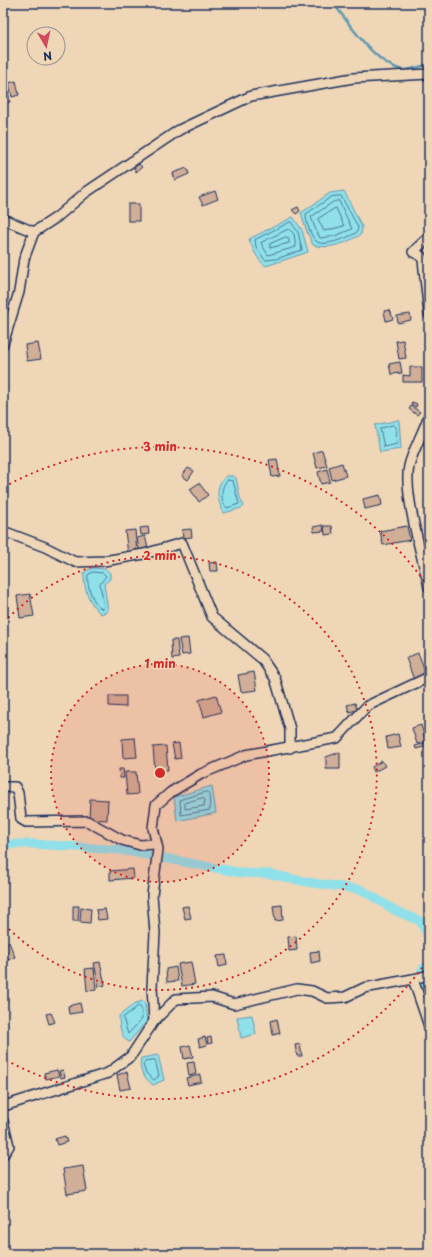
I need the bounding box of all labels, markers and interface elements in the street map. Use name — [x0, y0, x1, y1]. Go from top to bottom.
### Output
north arrow — [26, 26, 66, 66]
text: N — [42, 47, 53, 65]
text: 3 min — [143, 437, 177, 455]
text: 2 min — [143, 546, 177, 564]
text: 1 min — [144, 654, 176, 672]
centre of rings — [153, 766, 167, 780]

